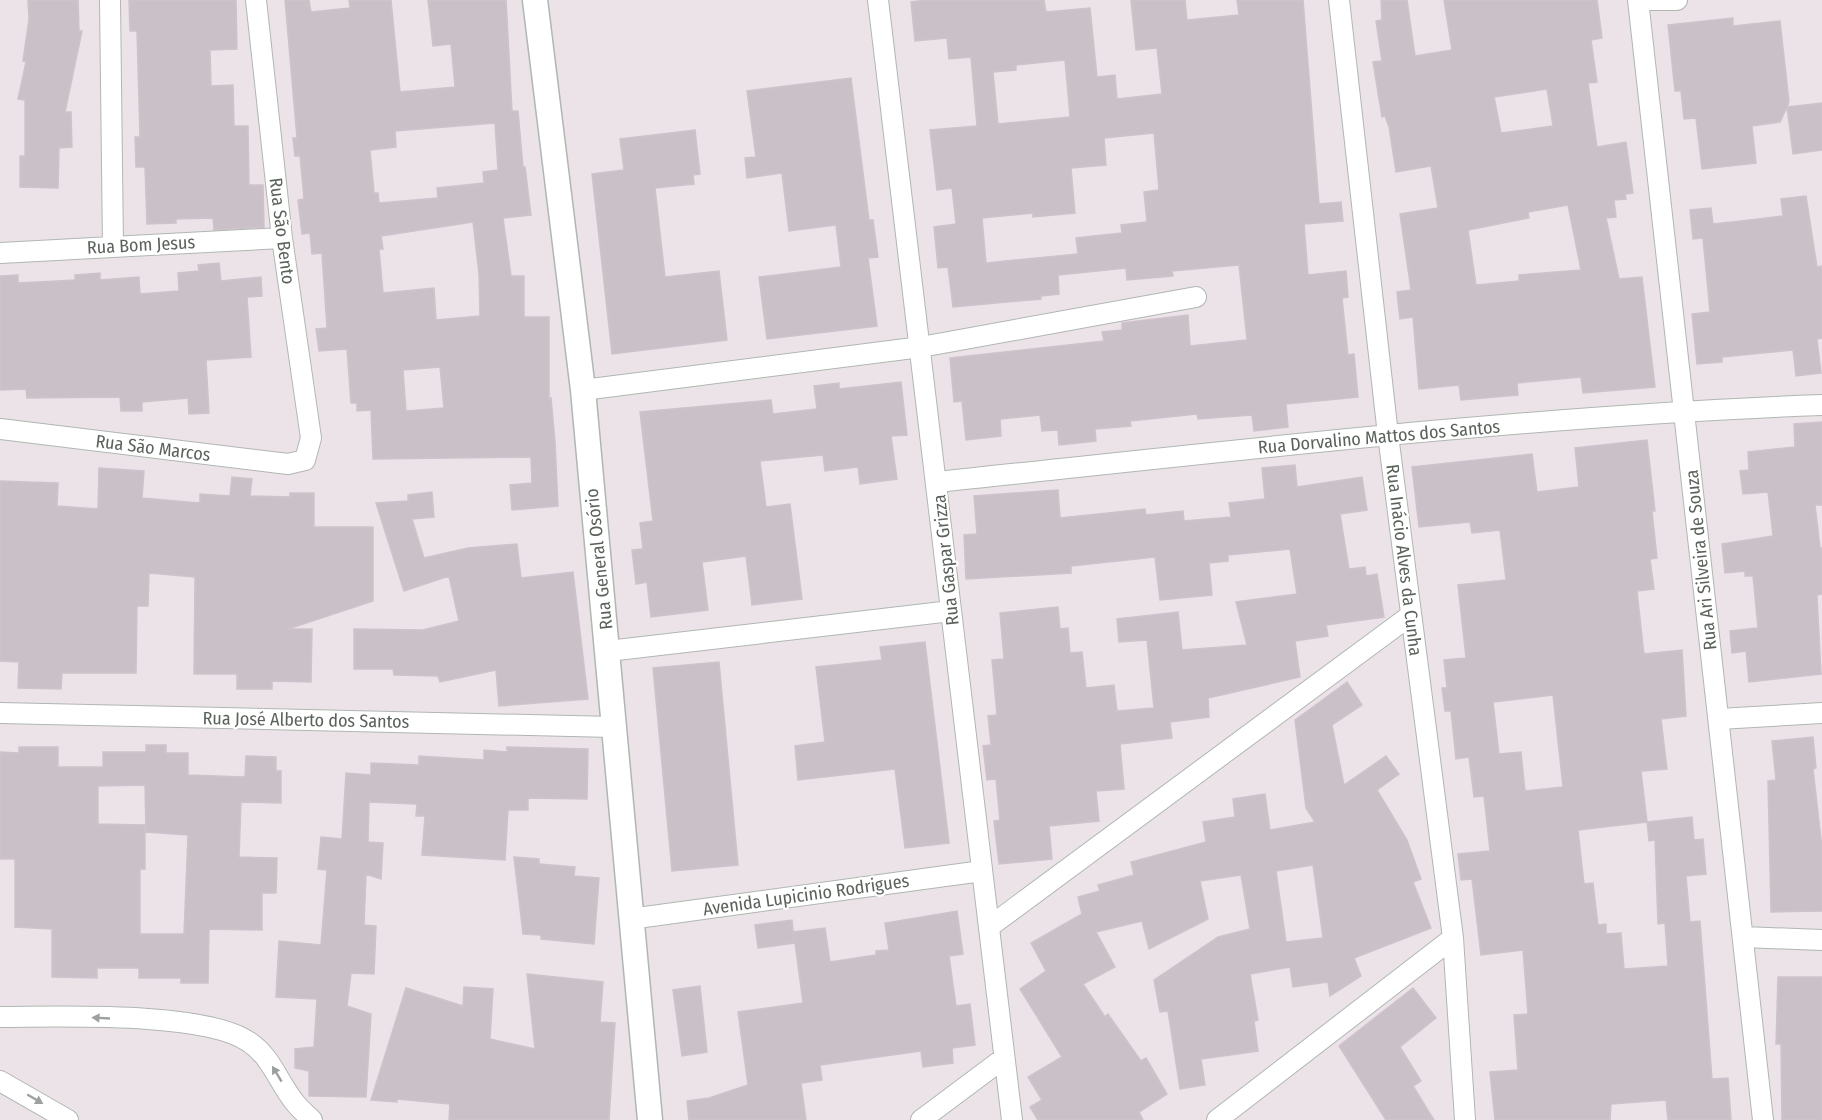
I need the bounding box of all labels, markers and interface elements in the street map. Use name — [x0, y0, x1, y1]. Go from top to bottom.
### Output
street label: Rua São Bento — [265, 177, 299, 285]
street label: Rua Bom Jesus — [86, 231, 196, 259]
street label: Rua Dorvalino Mattos dos Santos — [1257, 415, 1501, 459]
street label: Rua São Marcos — [94, 430, 212, 466]
street label: Rua Inácio Alves da Cunha — [1381, 463, 1427, 657]
street label: Rua Ari Silveira de Souza — [1681, 469, 1721, 651]
street label: Rua General Osório — [581, 487, 617, 631]
street label: Rua Gaspar Grizza — [928, 493, 964, 627]
street label: Rua José Alberto dos Santos — [202, 707, 410, 733]
street label: Avenida Lupicinio Rodrigues — [702, 870, 911, 920]
one-way arrow — [91, 1014, 110, 1023]
one-way arrow — [272, 1066, 283, 1082]
one-way arrow — [27, 1094, 43, 1105]

